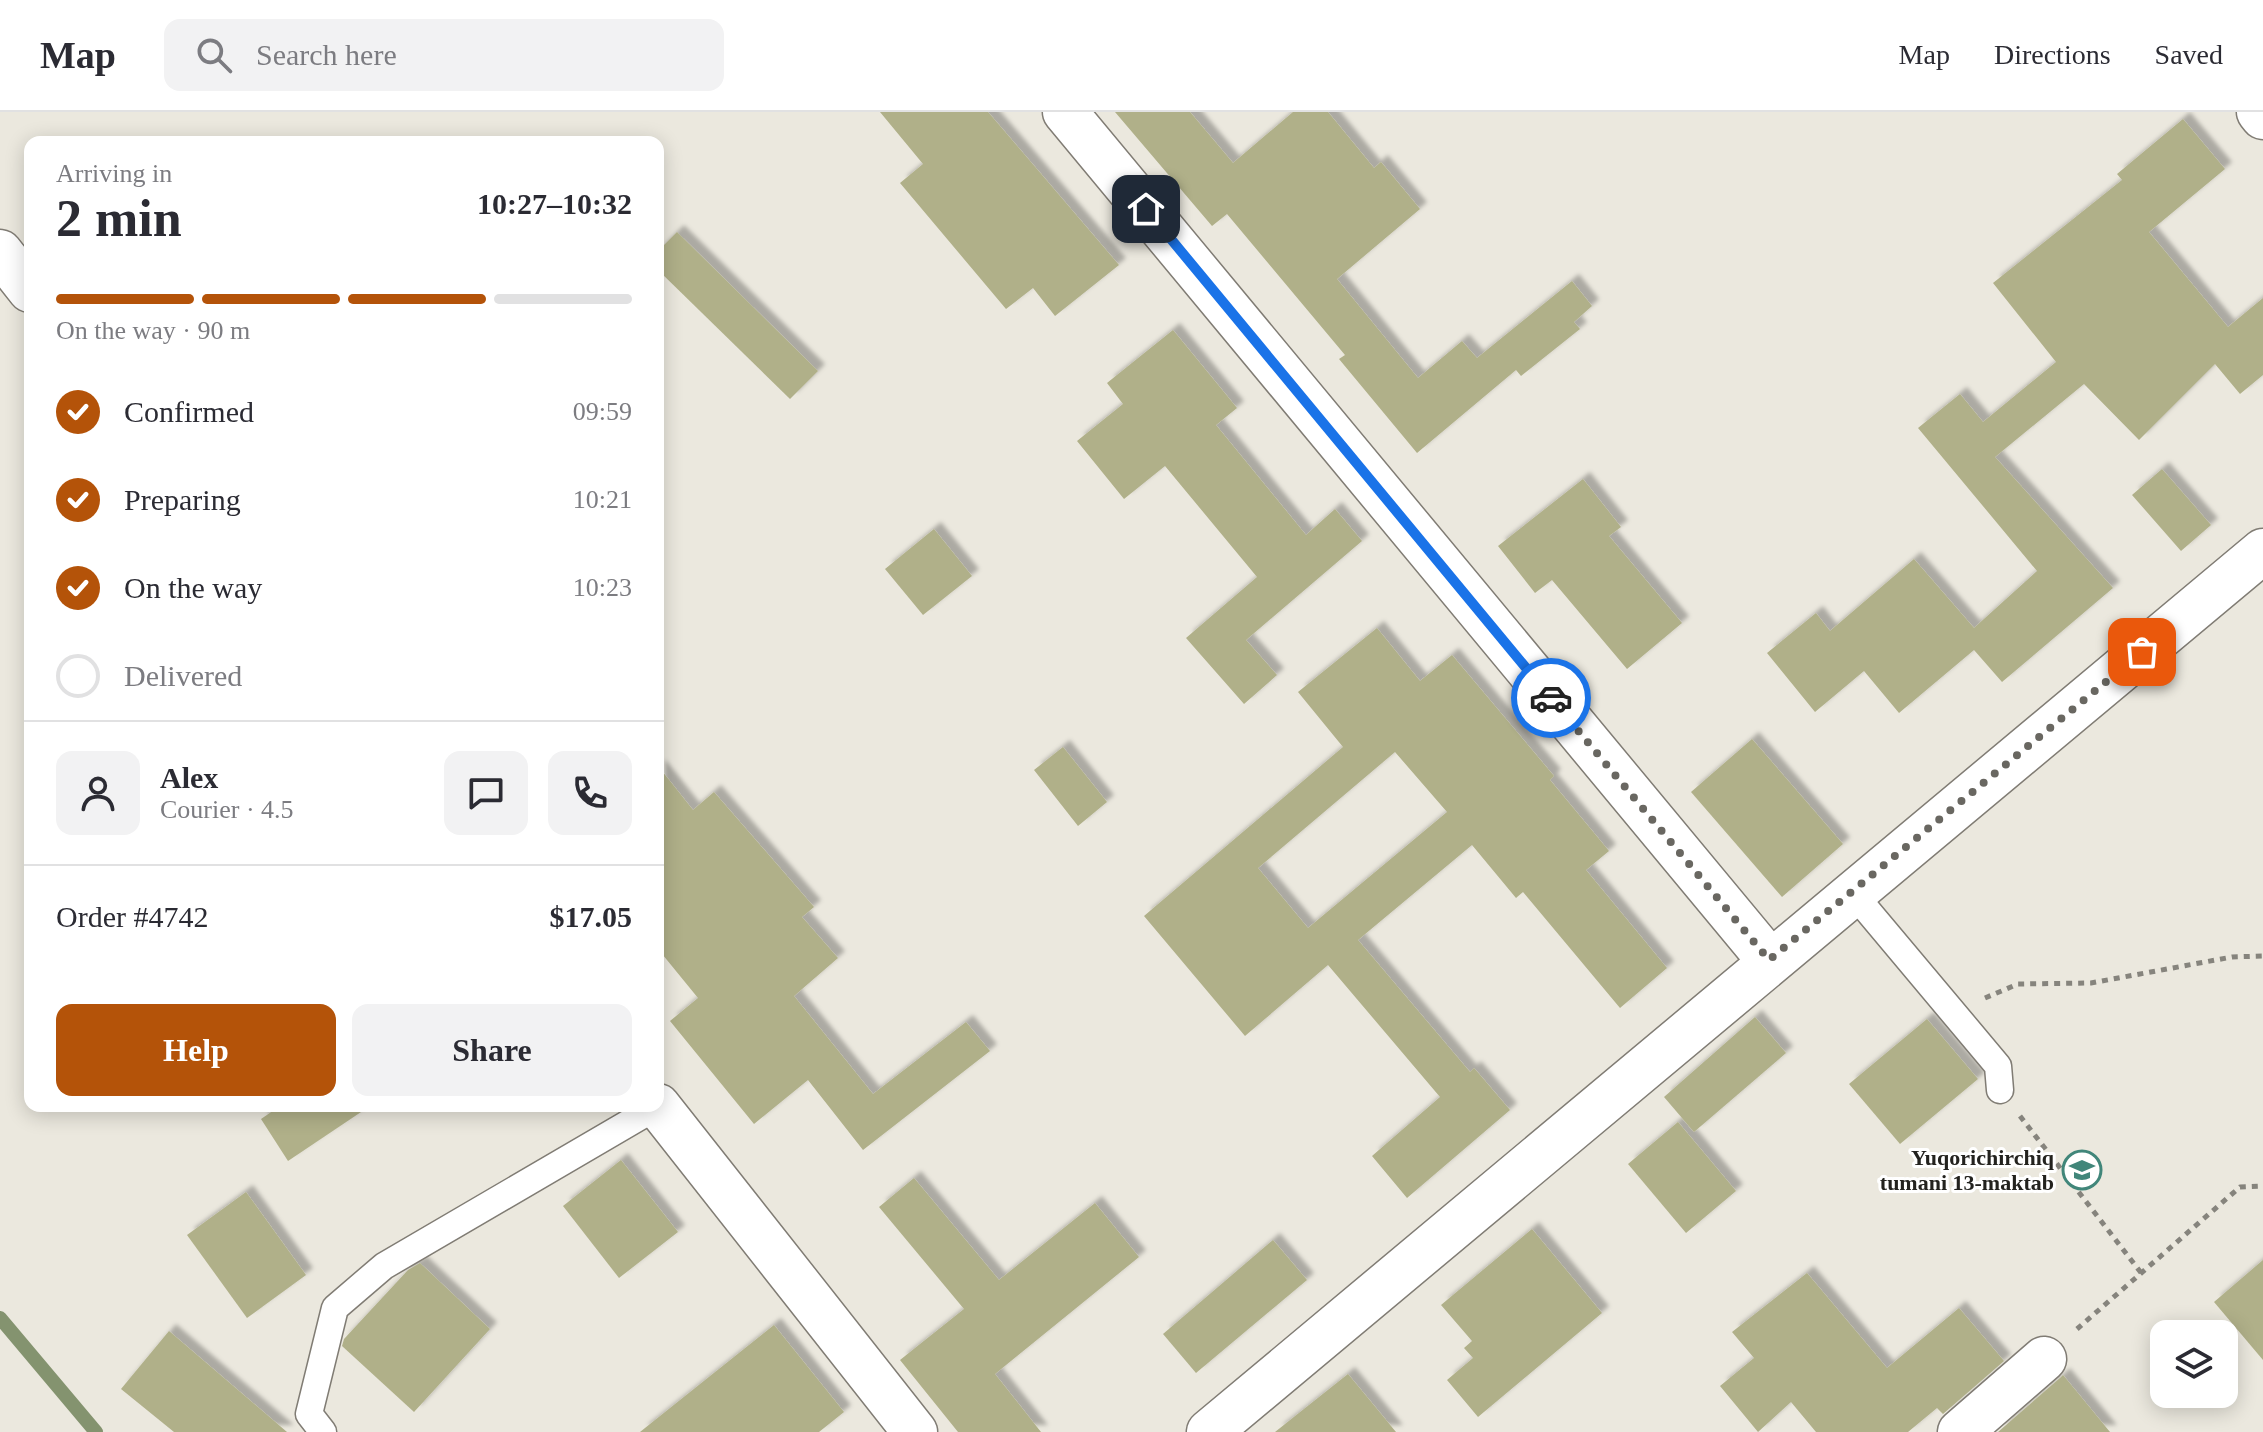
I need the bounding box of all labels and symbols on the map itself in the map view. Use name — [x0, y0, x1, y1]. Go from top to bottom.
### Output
pin — [1112, 175, 1180, 243]
pin — [2108, 618, 2176, 686]
courier — [1511, 658, 1591, 738]
place label: Yuqorichirchiq tumani 13-maktab — [1880, 1145, 2055, 1195]
school or university icon: Yuqorichirchiq tumani 13-maktab — [2061, 1149, 2103, 1191]

